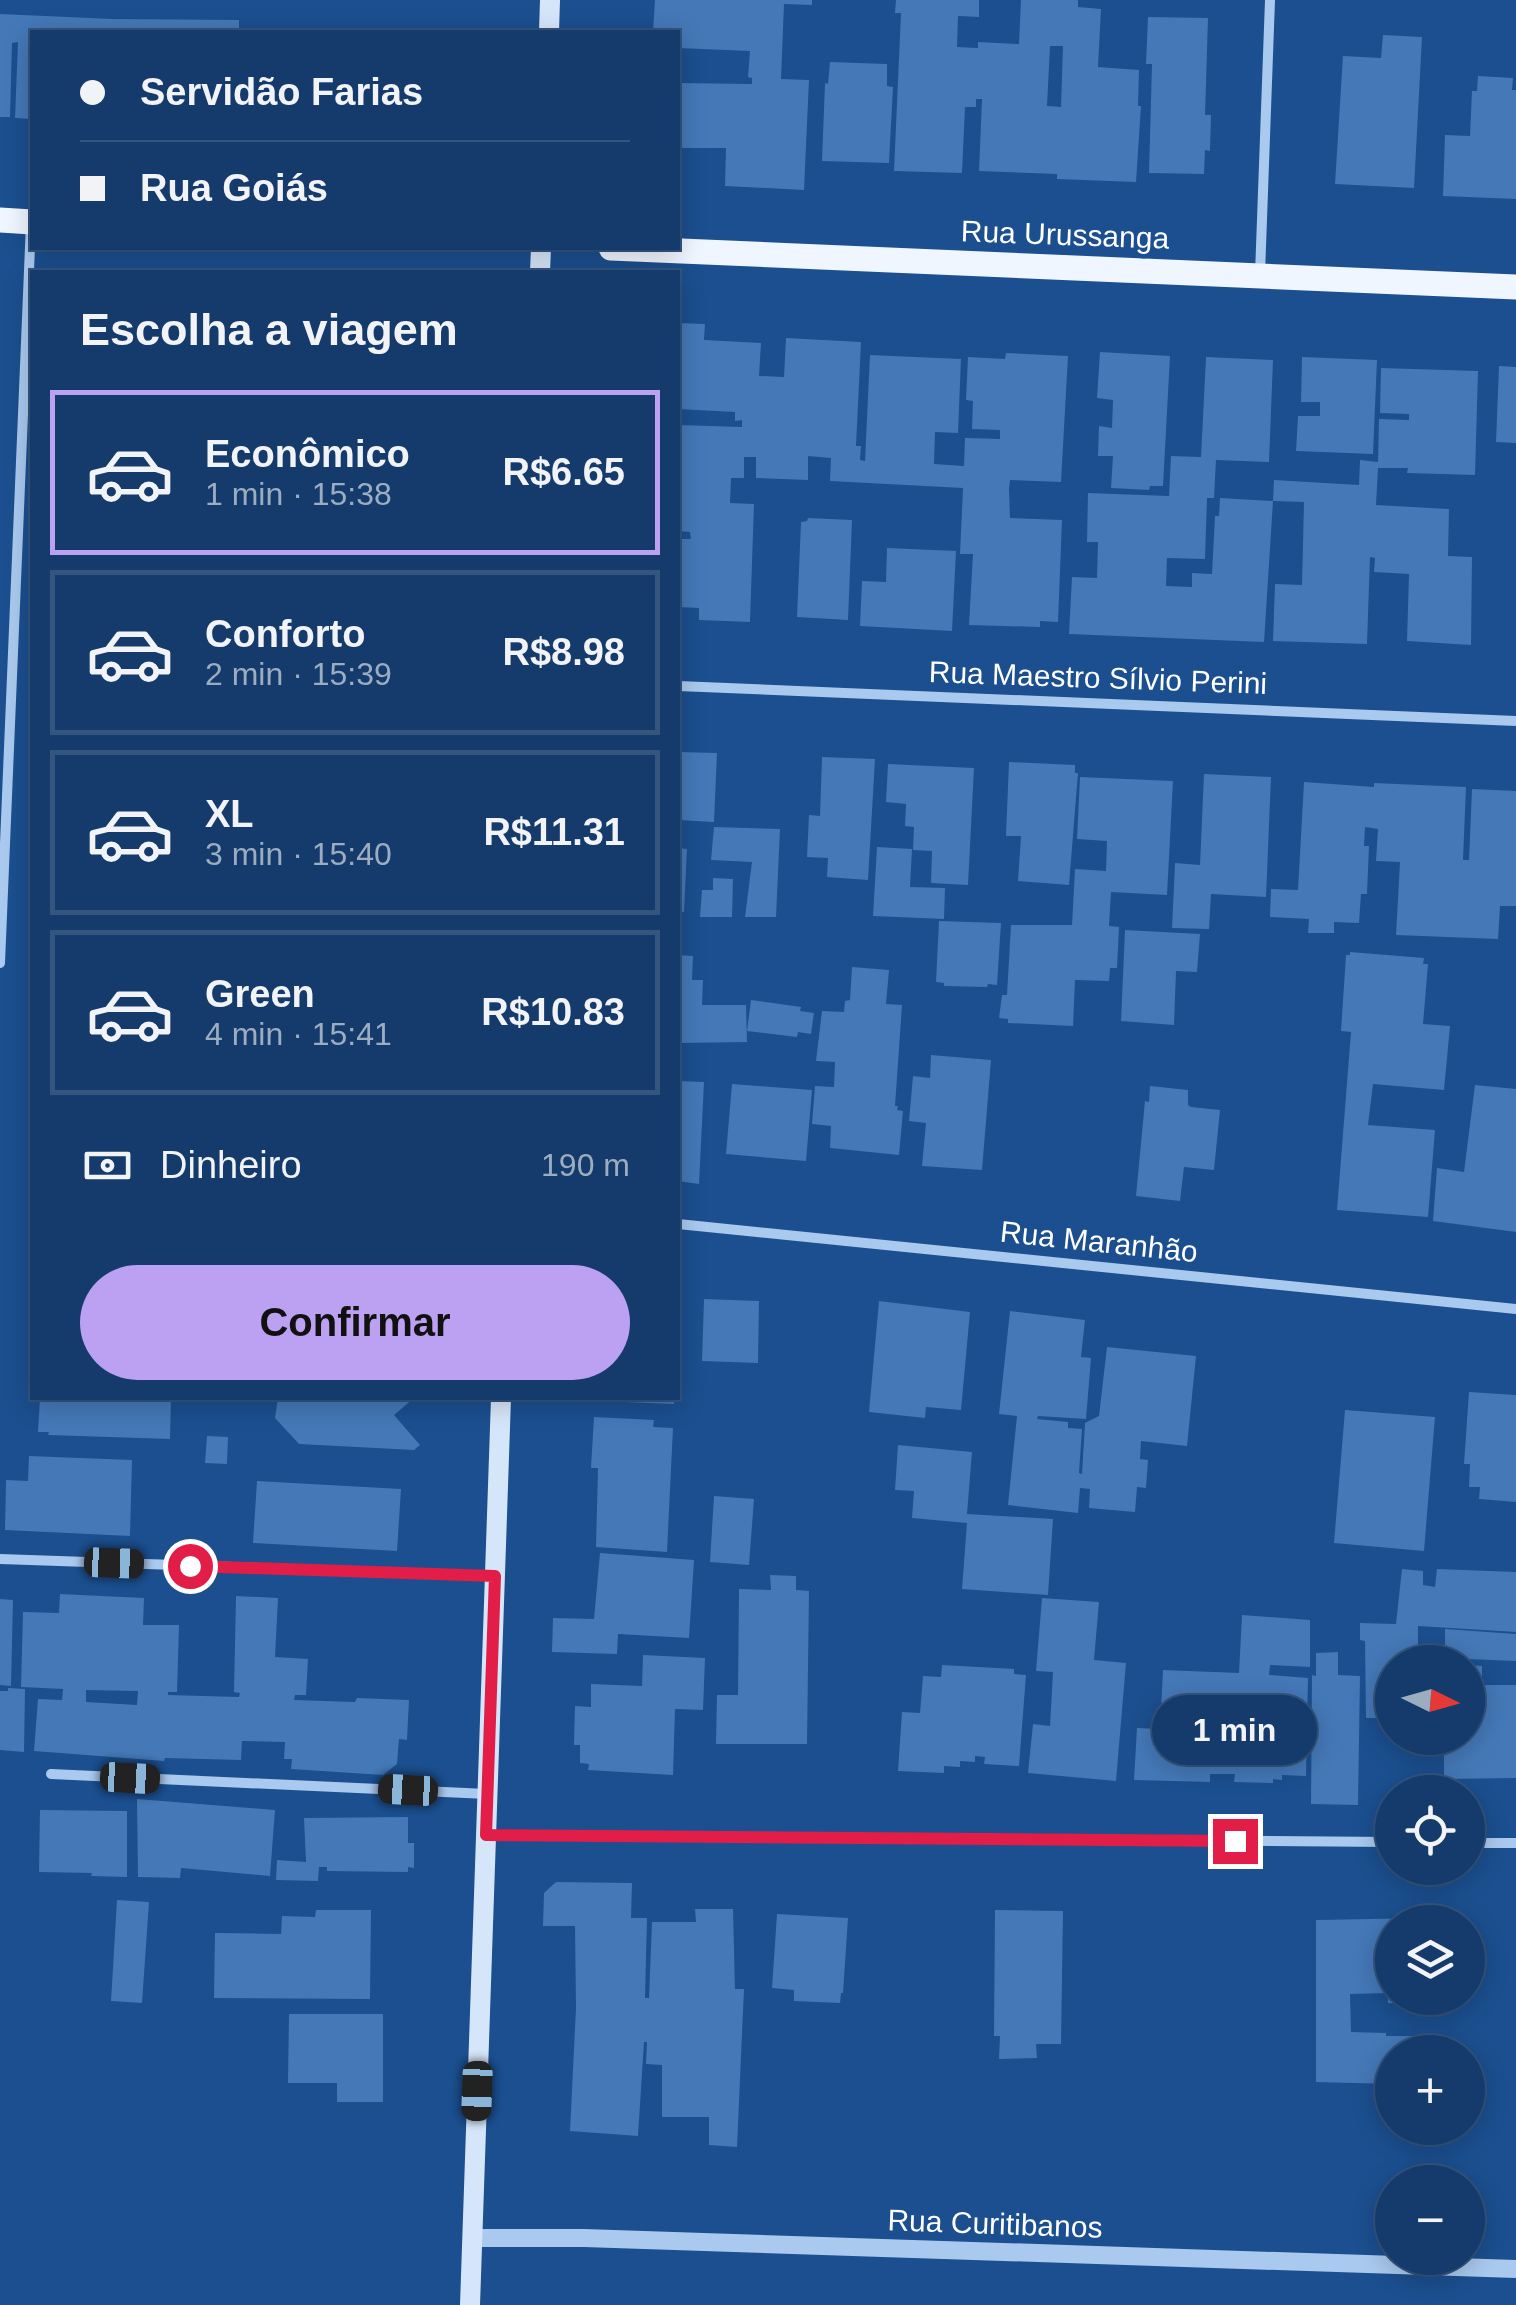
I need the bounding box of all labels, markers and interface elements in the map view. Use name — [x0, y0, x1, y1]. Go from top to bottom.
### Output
text: Servidão Farias — [140, 71, 423, 113]
text: Rua Goiás — [140, 167, 328, 209]
street label: Rua Urussanga — [960, 214, 1170, 255]
text: Escolha a viagem — [80, 304, 458, 355]
icon: car — [85, 428, 175, 518]
text: Econômico — [205, 433, 410, 475]
text: R$6.65 — [502, 451, 625, 493]
text: 1 min · 15:38 — [205, 476, 392, 512]
icon: car — [85, 608, 175, 698]
text: Conforto — [205, 613, 365, 655]
text: R$8.98 — [502, 631, 625, 673]
street label: Rua Maestro Sílvio Perini — [928, 655, 1268, 700]
text: 2 min · 15:39 — [205, 656, 392, 692]
icon: car — [85, 788, 175, 878]
text: XL — [205, 793, 254, 835]
text: R$11.31 — [483, 811, 625, 853]
text: 3 min · 15:40 — [205, 836, 392, 872]
icon: car — [85, 968, 175, 1058]
text: Green — [205, 973, 315, 1015]
text: R$10.83 — [481, 991, 625, 1033]
text: 4 min · 15:41 — [205, 1016, 392, 1052]
icon: cash — [80, 1138, 135, 1193]
text: Dinheiro — [160, 1144, 302, 1186]
text: 190 m — [541, 1147, 630, 1183]
street label: Rua Maranhão — [999, 1215, 1199, 1268]
button: Confirmar — [80, 1265, 630, 1380]
route start — [168, 1544, 213, 1589]
car — [83, 1547, 145, 1579]
north arrow — [1375, 1645, 1485, 1755]
map controls — [1375, 1645, 1485, 2275]
callout: 1 min — [1152, 1696, 1318, 1766]
text: 1 min — [1193, 1712, 1276, 1748]
car — [99, 1761, 161, 1795]
car — [377, 1773, 439, 1807]
button: locate — [1375, 1775, 1485, 1885]
route end — [1213, 1819, 1258, 1864]
button: layers — [1375, 1905, 1485, 2015]
button: + — [1375, 2035, 1485, 2145]
car — [461, 2060, 493, 2122]
button: − — [1375, 2165, 1485, 2275]
street label: Rua Curitibanos — [887, 2203, 1103, 2244]

